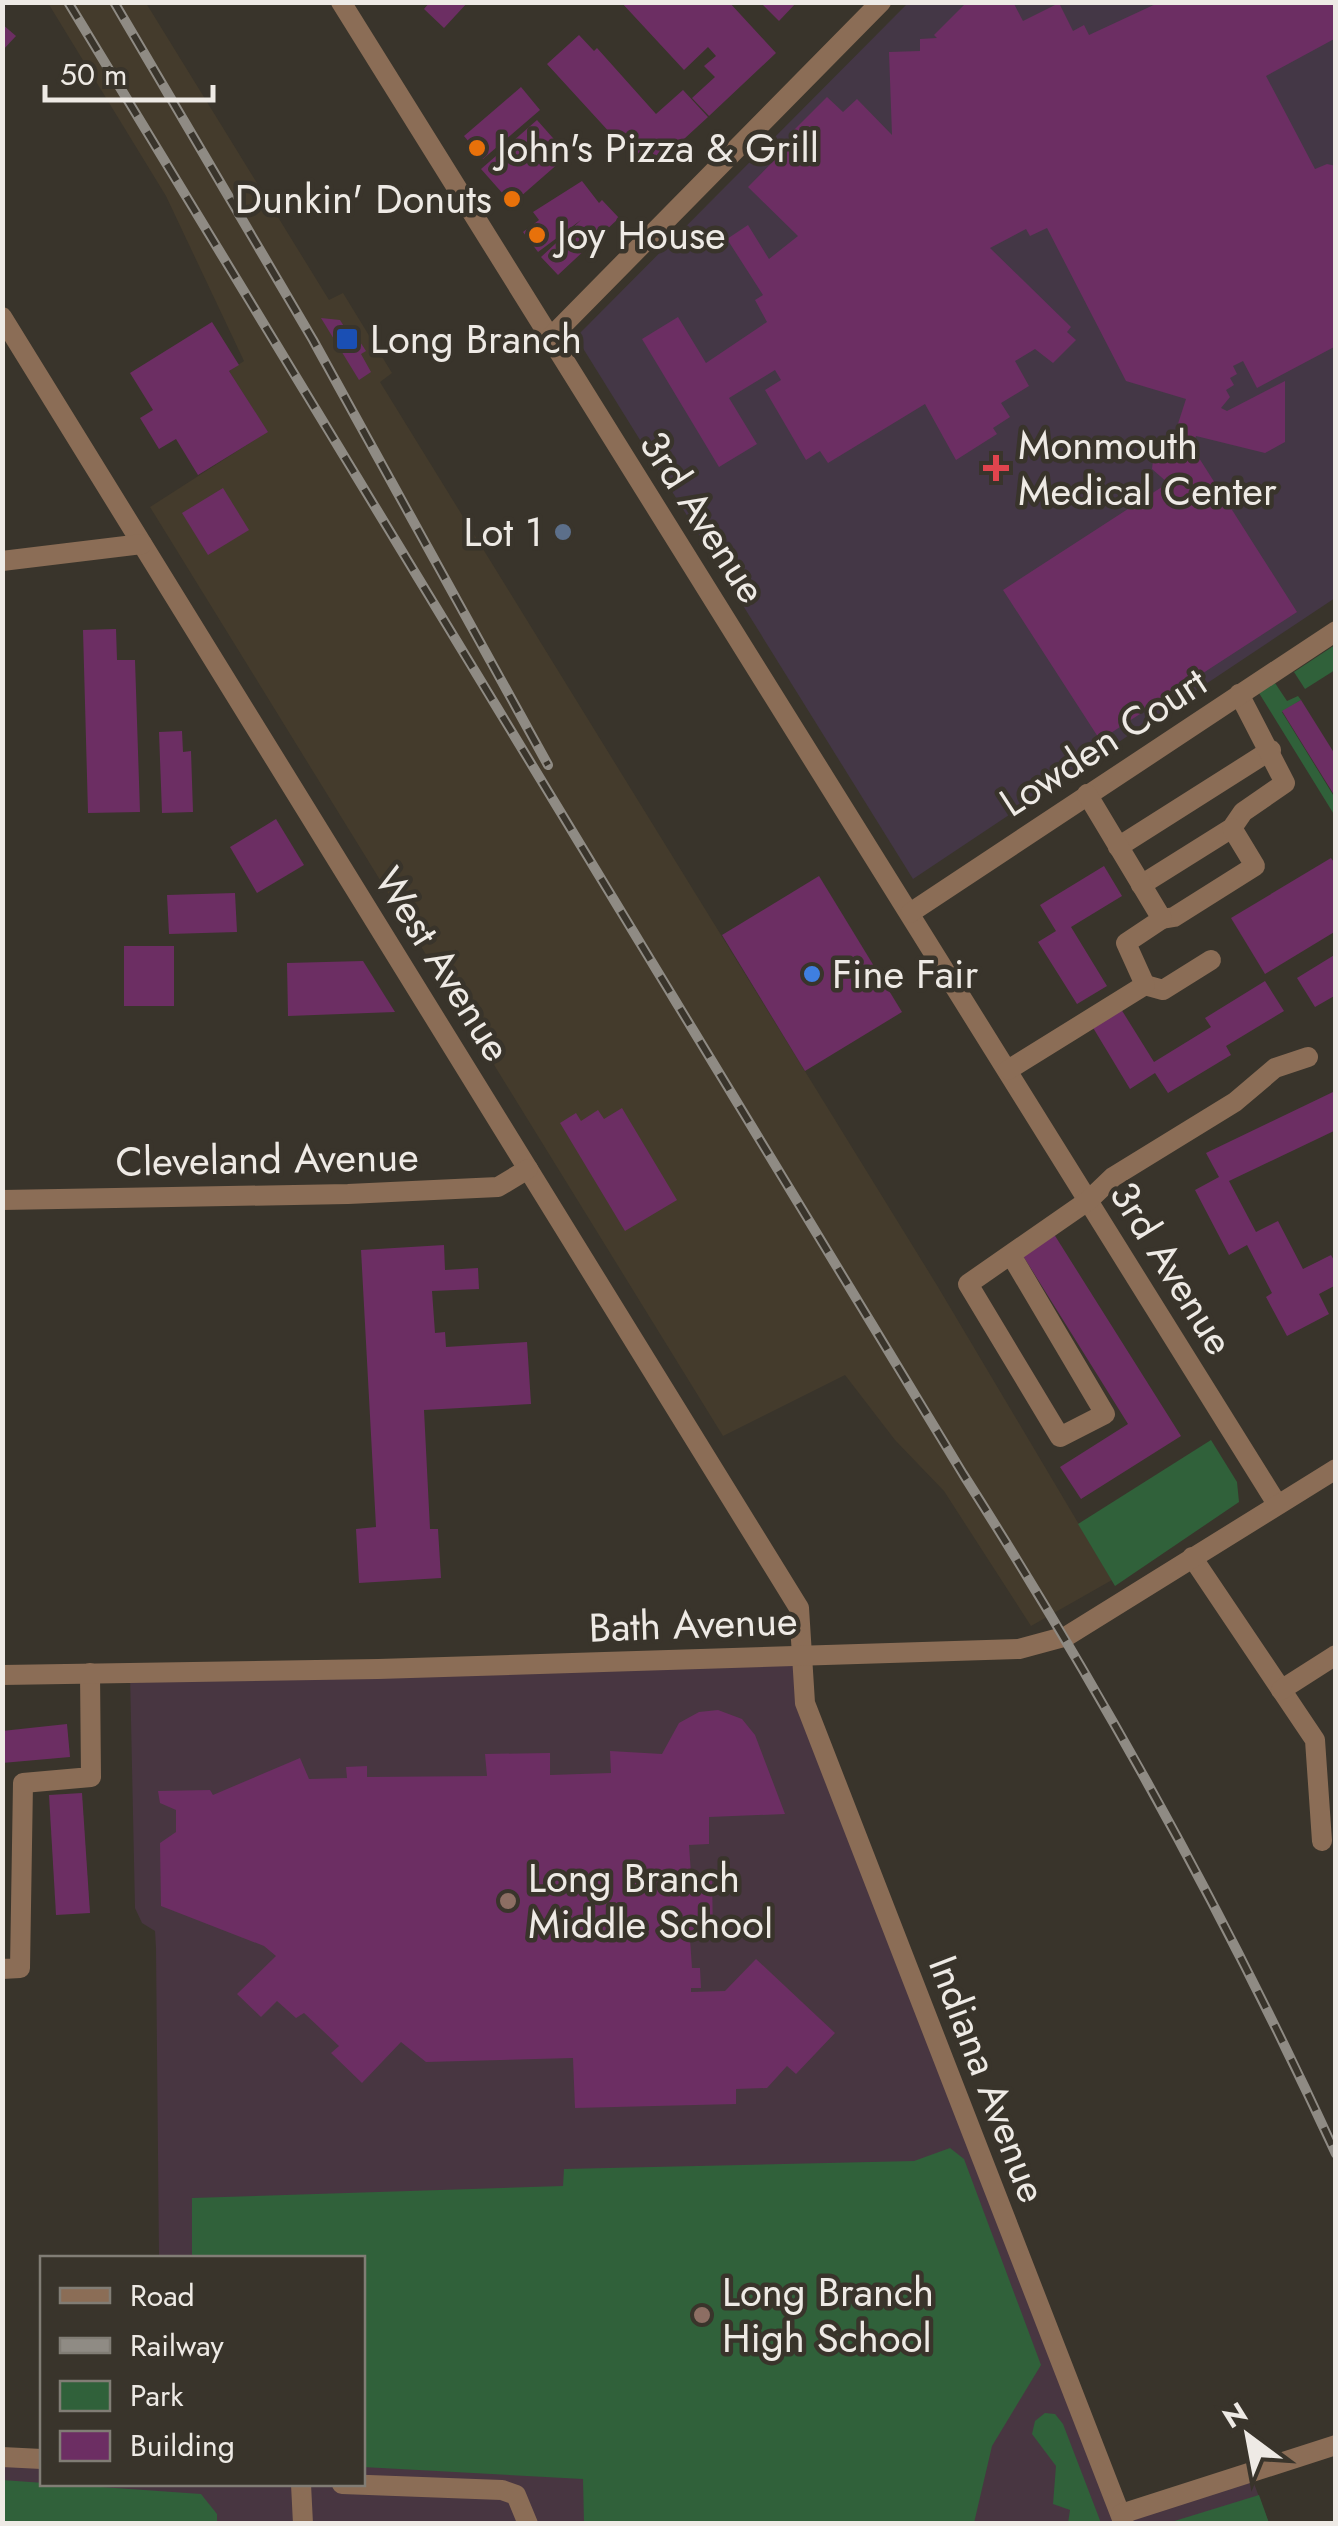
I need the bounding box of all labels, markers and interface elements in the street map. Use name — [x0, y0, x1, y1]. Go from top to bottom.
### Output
scale bar — [45, 40, 212, 102]
text: 50 m — [60, 53, 127, 96]
place label: John's Pizza & Grill — [492, 119, 819, 177]
marker: John's Pizza & Grill — [466, 137, 488, 159]
place label: Dunkin' Donuts — [235, 170, 492, 228]
marker: Dunkin' Donuts — [501, 188, 523, 210]
place label: Joy House — [552, 206, 726, 264]
marker: Joy House — [526, 224, 548, 246]
place label: Long Branch — [370, 310, 582, 368]
marker: Long Branch — [334, 326, 360, 352]
place label: Monmouth Medical Center — [1018, 416, 1277, 520]
street label: 3rd Avenue — [626, 419, 780, 615]
marker: Monmouth Medical Center — [983, 455, 1009, 481]
place label: Lot 1 — [464, 503, 543, 561]
marker: Lot 1 — [552, 521, 574, 543]
street label: Lowden Court — [988, 653, 1218, 831]
street label: West Avenue — [360, 856, 526, 1072]
place label: Fine Fair — [832, 945, 978, 1003]
marker: Fine Fair — [801, 963, 823, 985]
street label: Cleveland Avenue — [115, 1127, 419, 1191]
street label: 3rd Avenue — [1096, 1170, 1248, 1366]
street label: Bath Avenue — [588, 1591, 798, 1657]
place label: Long Branch Middle School — [528, 1849, 773, 1953]
marker: Long Branch Middle School — [497, 1890, 519, 1912]
street label: Indiana Avenue — [914, 1947, 1062, 2211]
legend — [40, 2256, 365, 2486]
place label: Long Branch High School — [722, 2263, 934, 2367]
text: Road — [130, 2274, 195, 2317]
marker: Long Branch High School — [691, 2304, 713, 2326]
text: Railway — [130, 2324, 225, 2367]
text: Park — [130, 2374, 184, 2417]
north arrow — [1198, 2386, 1298, 2486]
text: N — [1215, 2392, 1255, 2438]
text: Building — [130, 2424, 235, 2467]

